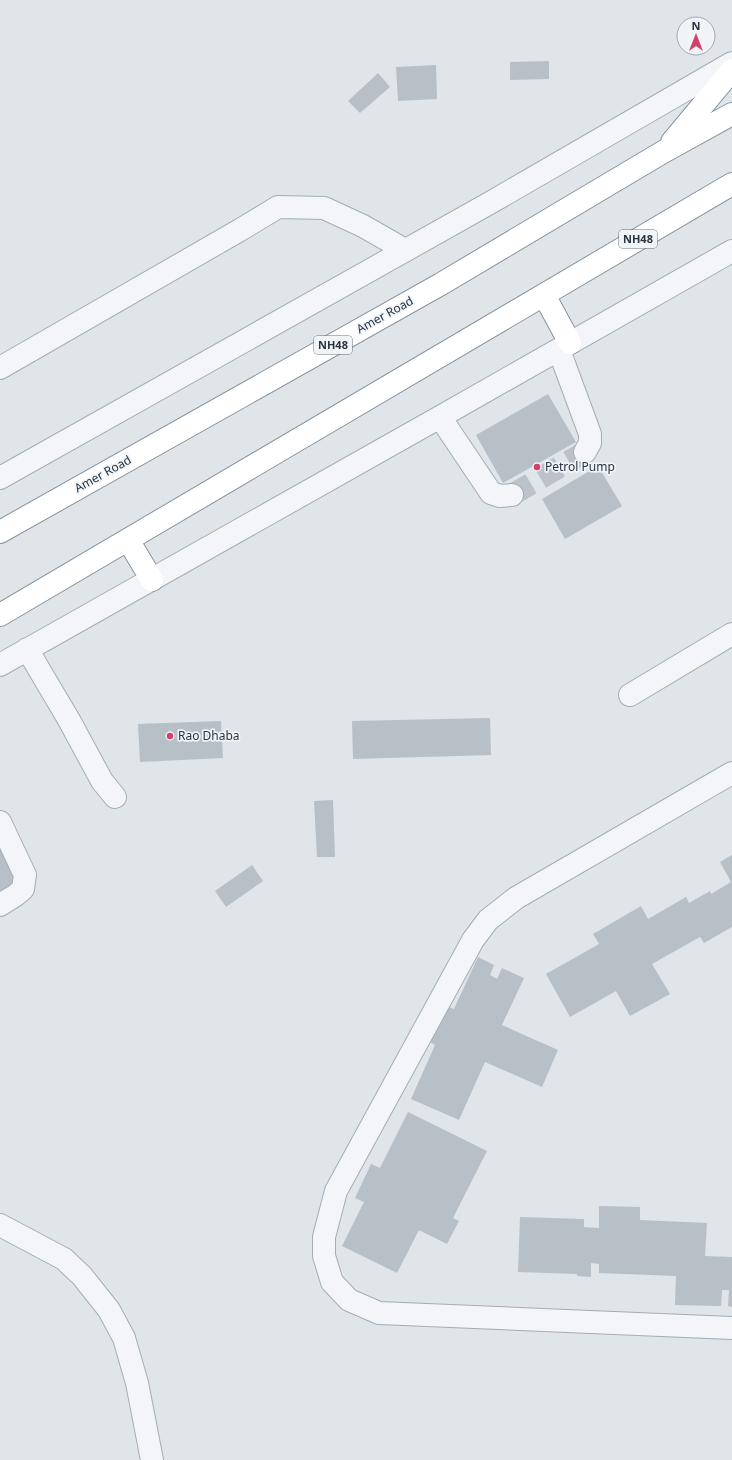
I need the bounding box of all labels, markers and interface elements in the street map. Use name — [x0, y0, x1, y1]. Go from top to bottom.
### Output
north arrow — [676, 16, 716, 56]
text: N — [692, 18, 700, 33]
road number: NH48 — [619, 230, 657, 248]
street label: Amer Road — [353, 292, 416, 337]
road number: NH48 — [314, 336, 352, 354]
street label: Amer Road — [71, 451, 134, 496]
place label: Petrol Pump — [545, 458, 615, 475]
marker: Petrol Pump — [532, 462, 542, 472]
place label: Rao Dhaba — [178, 727, 240, 744]
marker: Rao Dhaba — [165, 731, 175, 741]

